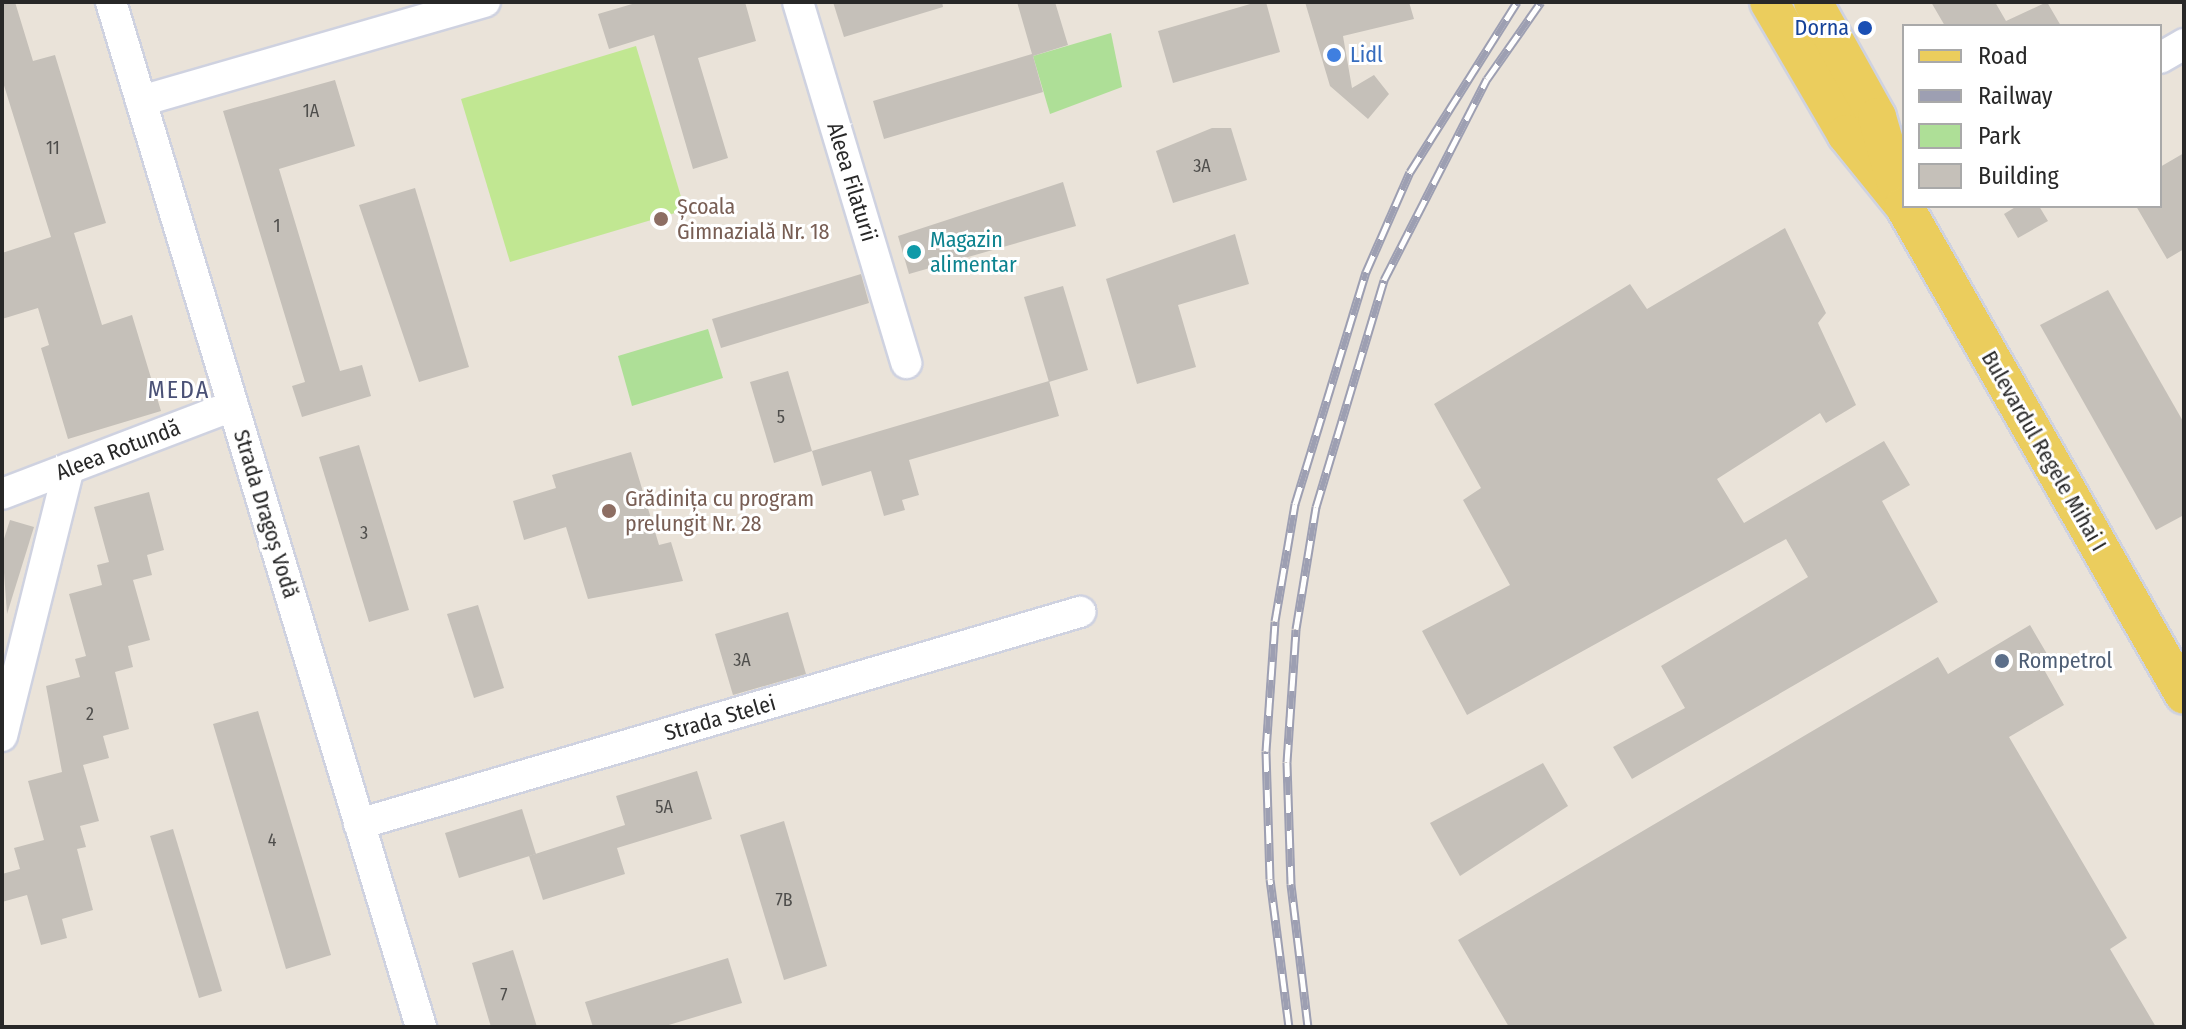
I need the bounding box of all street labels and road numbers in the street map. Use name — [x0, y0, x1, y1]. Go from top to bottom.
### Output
street label: Aleea Filaturii — [821, 119, 883, 245]
street label: Bulevardul Regele Mihai I — [1976, 346, 2112, 556]
street label: Aleea Rotundă — [52, 414, 184, 486]
street label: Strada Dragoș Vodă — [228, 427, 304, 601]
street label: Strada Stelei — [661, 690, 779, 746]

